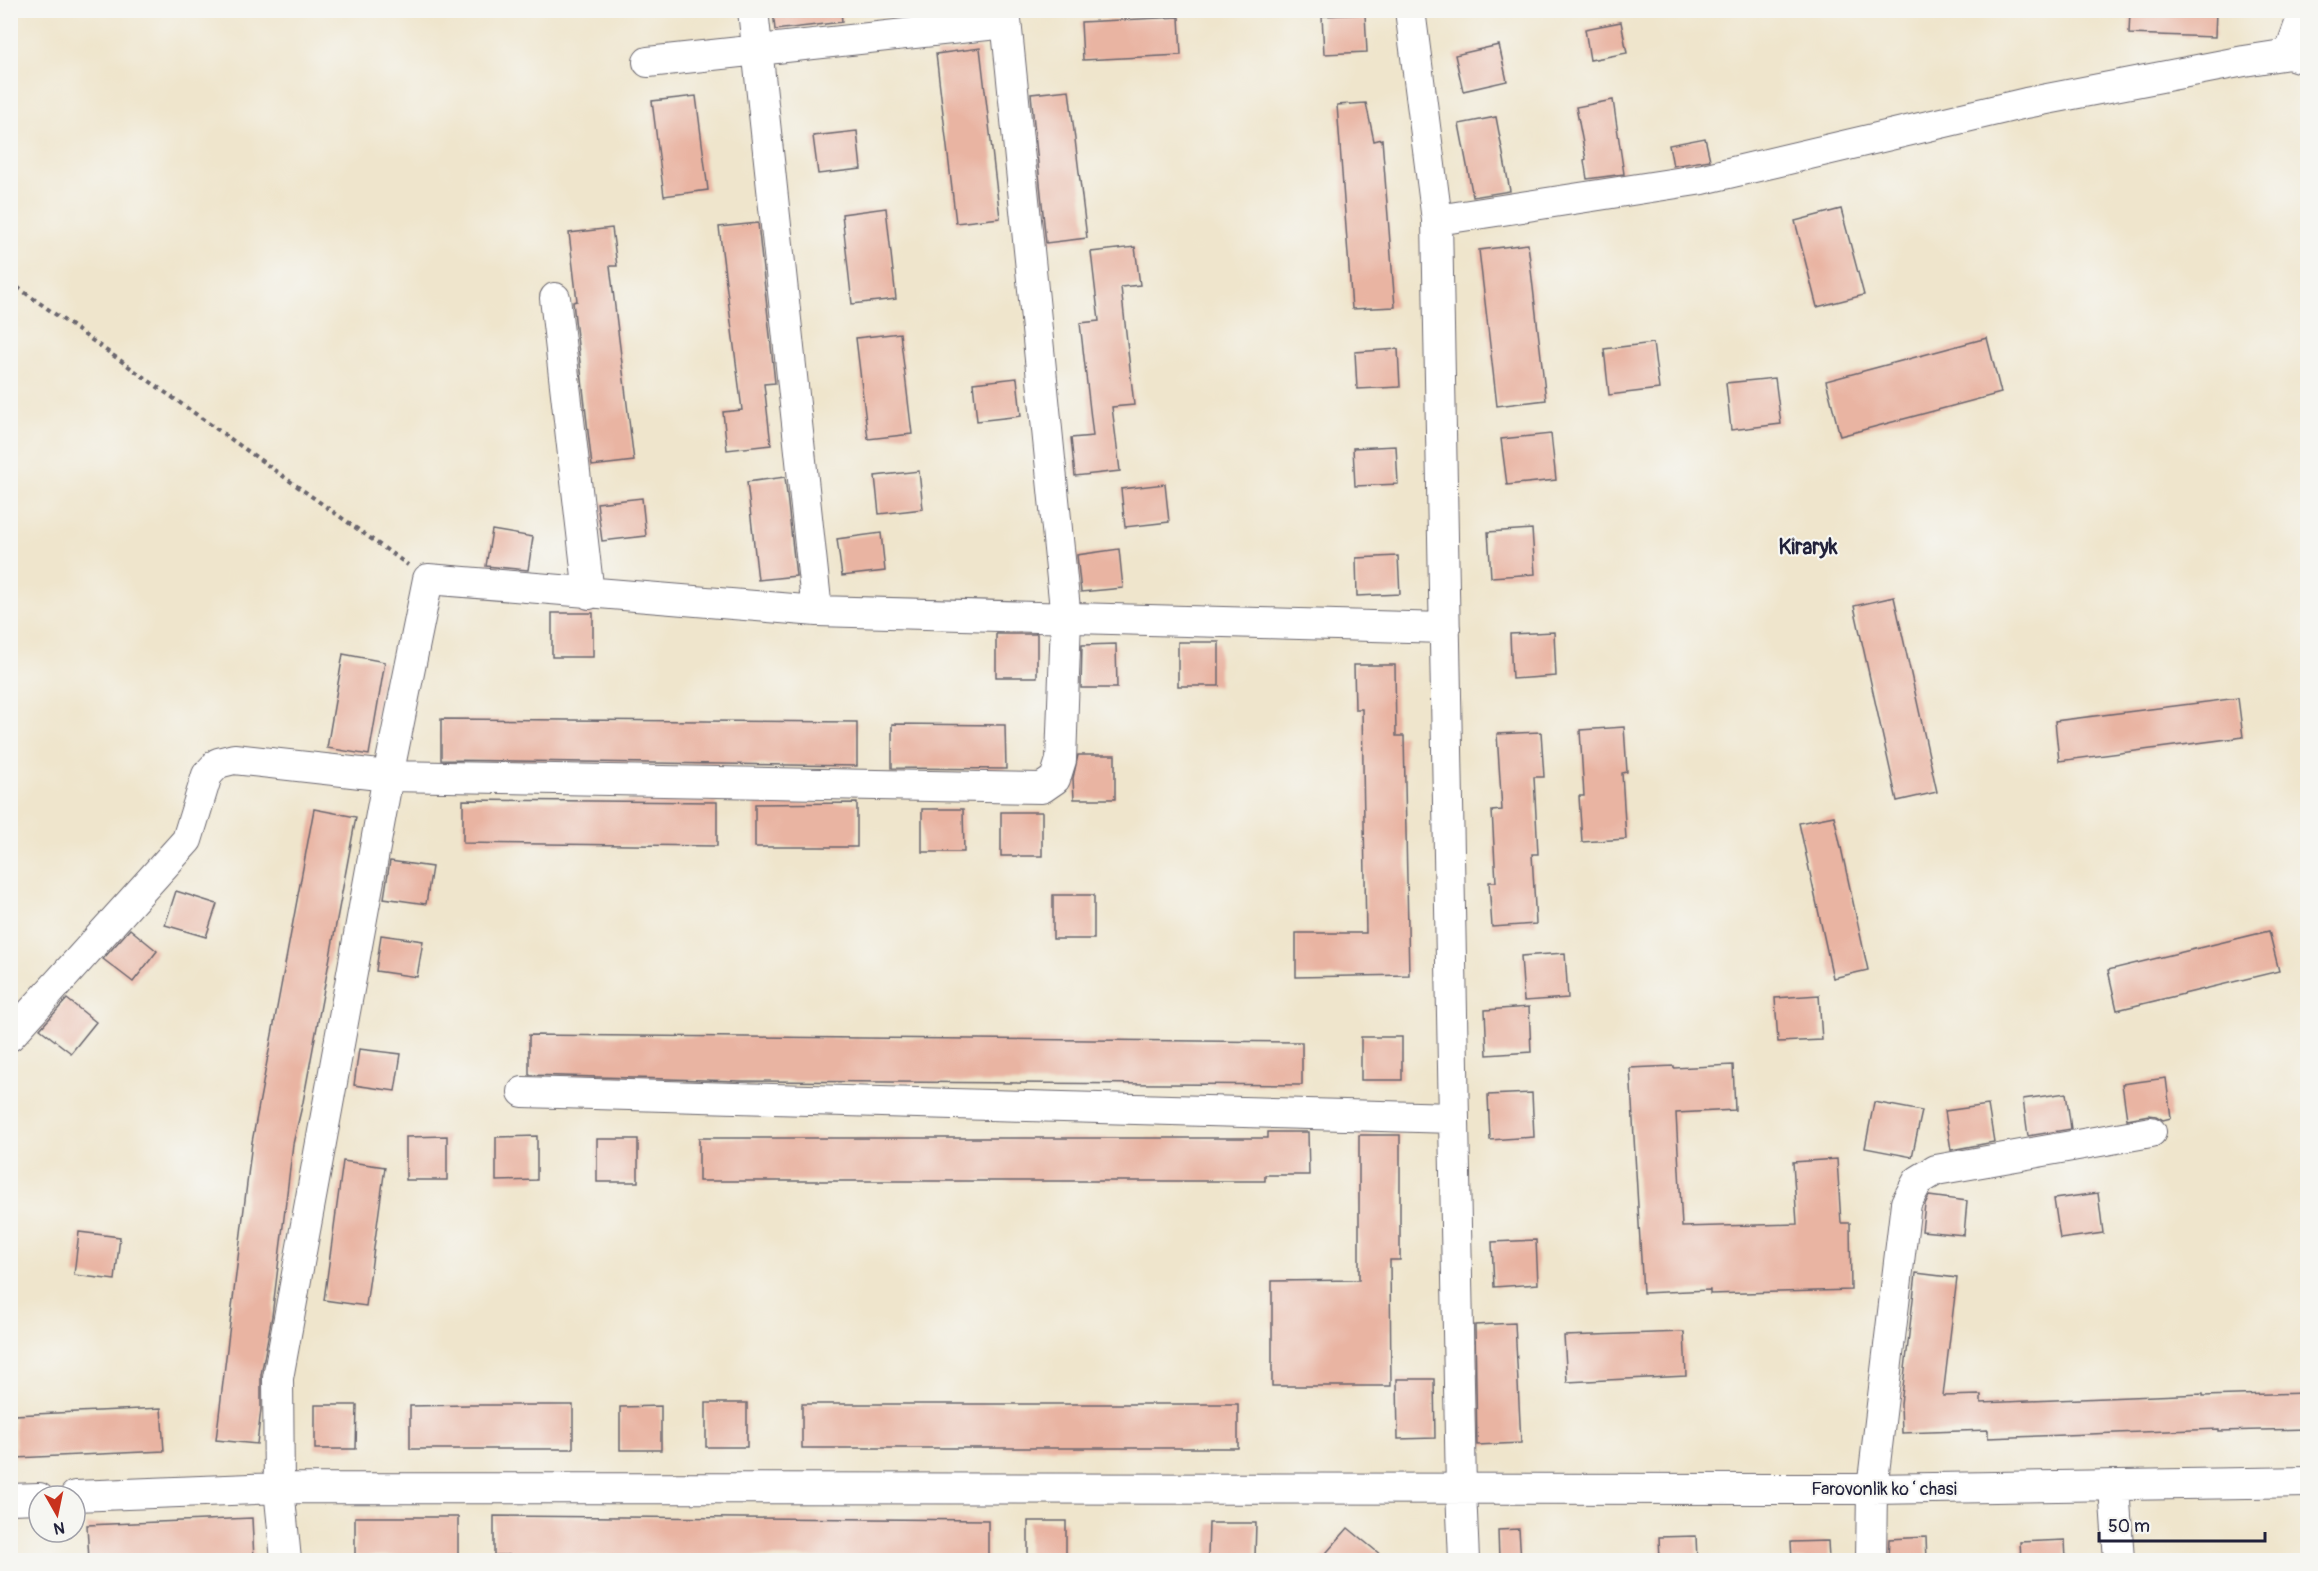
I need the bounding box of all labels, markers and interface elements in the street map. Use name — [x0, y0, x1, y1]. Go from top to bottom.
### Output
district label: Kiraryk — [1779, 534, 1838, 561]
street label: Farovonlik koʻchasi — [1811, 1478, 1957, 1501]
north arrow — [27, 1484, 87, 1544]
scale bar — [2099, 1505, 2266, 1543]
text: 50 m — [2108, 1515, 2150, 1538]
text: N — [52, 1517, 66, 1539]

